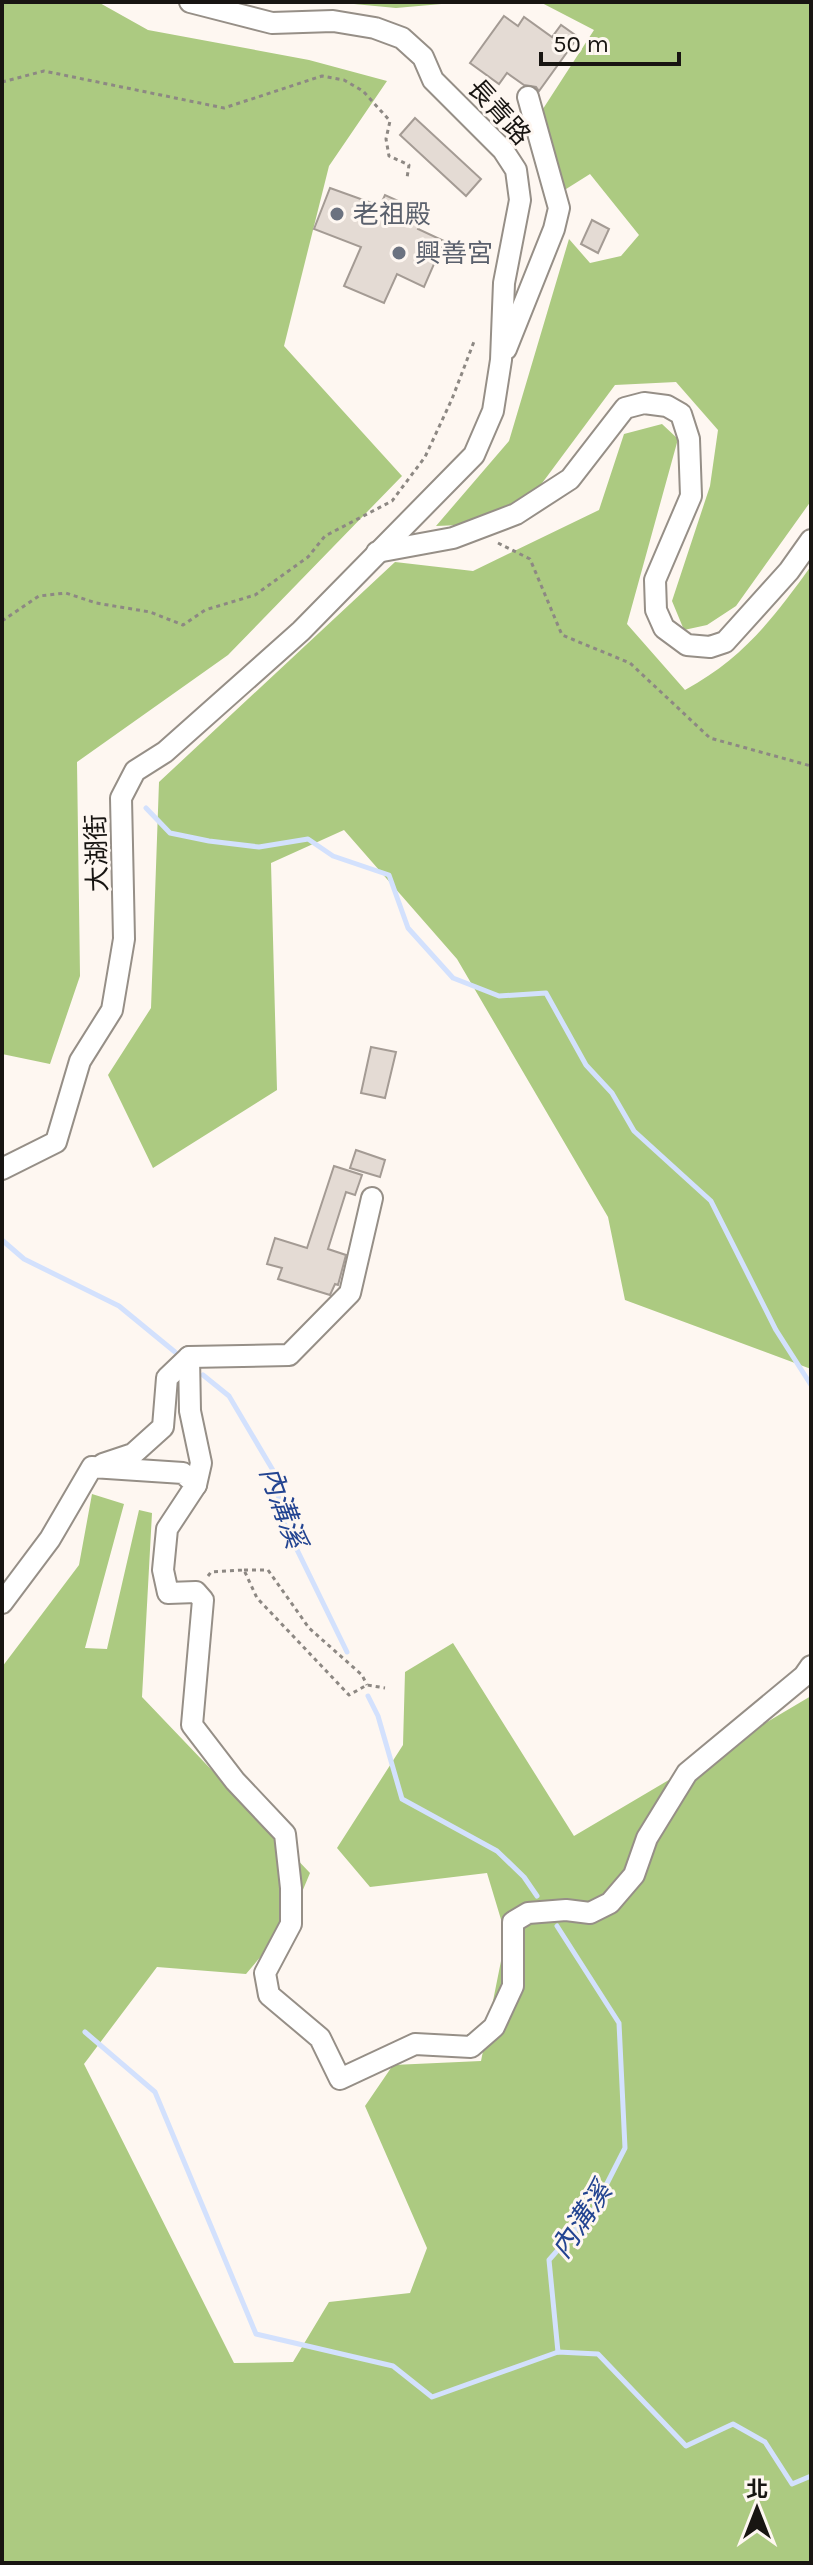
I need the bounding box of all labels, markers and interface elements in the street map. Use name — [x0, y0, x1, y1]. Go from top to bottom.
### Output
scale bar — [541, 16, 679, 66]
text: 50 m — [553, 30, 609, 58]
street label: 長青路 — [461, 73, 537, 151]
place label: 老祖殿 — [353, 199, 431, 230]
marker: 老祖殿 — [328, 205, 346, 223]
place label: 興善宮 — [415, 238, 493, 269]
marker: 興善宮 — [390, 244, 408, 262]
street label: 大湖街 — [80, 813, 114, 893]
water label: 內溝溪 — [253, 1462, 314, 1556]
water label: 內溝溪 — [544, 2173, 620, 2264]
north arrow — [717, 2469, 797, 2549]
text: 北 — [746, 2477, 768, 2503]

